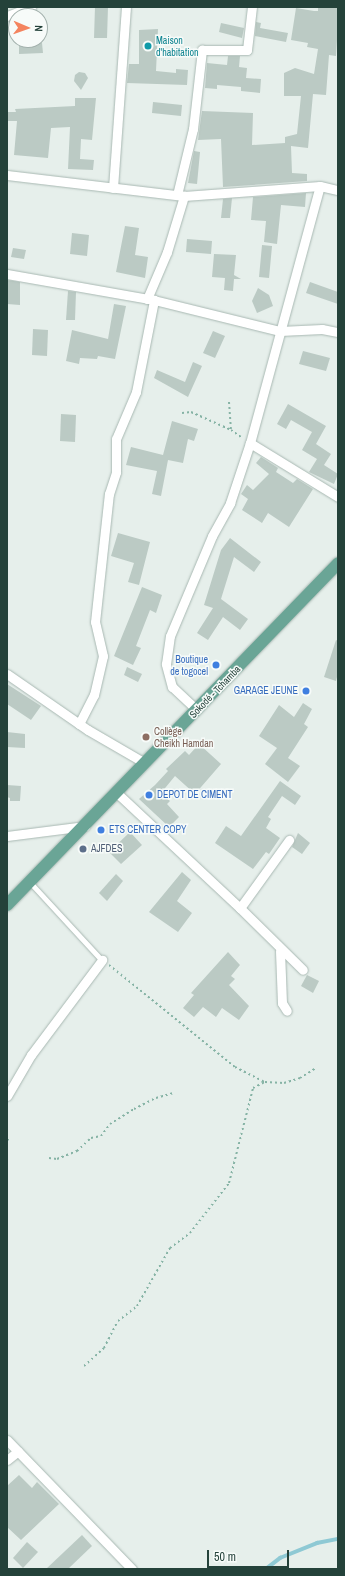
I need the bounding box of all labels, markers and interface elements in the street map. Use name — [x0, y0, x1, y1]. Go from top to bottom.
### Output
north arrow — [8, 8, 48, 48]
text: N — [32, 25, 46, 32]
place label: Maison d'habitation — [156, 34, 199, 58]
marker: Maison d'habitation — [143, 41, 153, 51]
place label: Boutique de togocel — [170, 653, 208, 676]
marker: Boutique de togocel — [211, 660, 221, 670]
street label: Sokodé - Tchamba — [187, 663, 243, 721]
place label: GARAGE JEUNE — [234, 685, 298, 697]
marker: GARAGE JEUNE — [301, 686, 311, 696]
place label: Collège Cheikh Hamdan — [154, 725, 213, 748]
marker: Collège Cheikh Hamdan — [141, 732, 151, 742]
place label: DEPOT DE CIMENT — [157, 789, 233, 801]
marker: DEPOT DE CIMENT — [144, 790, 154, 800]
place label: ETS CENTER COPY — [109, 824, 186, 836]
marker: ETS CENTER COPY — [96, 825, 106, 835]
place label: AJFDES — [91, 843, 122, 855]
marker: AJFDES — [78, 844, 88, 854]
scale bar — [209, 1542, 291, 1568]
text: 50 m — [214, 1549, 236, 1565]

